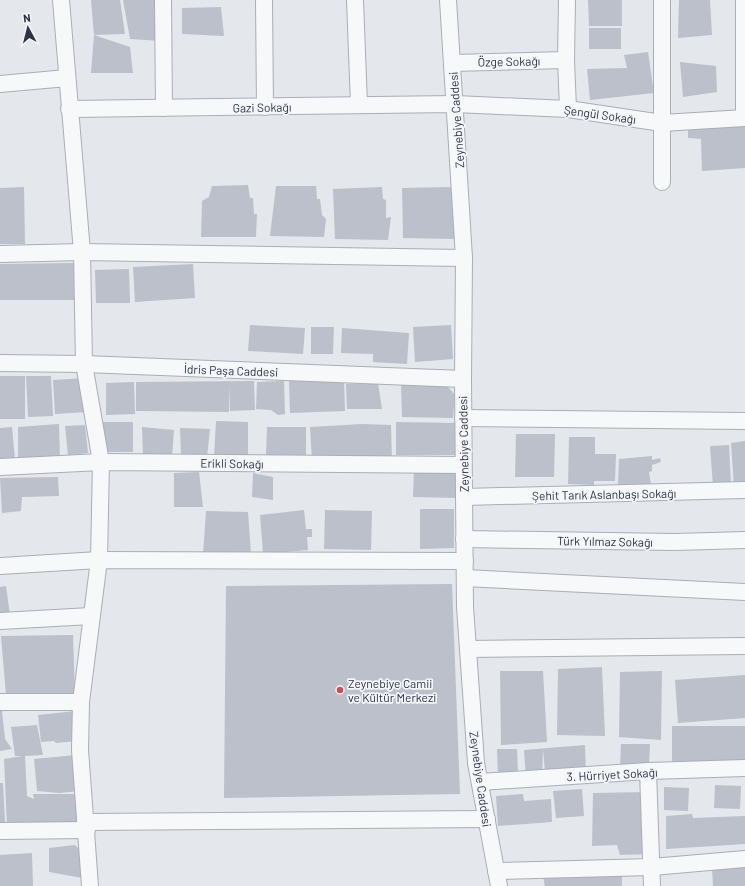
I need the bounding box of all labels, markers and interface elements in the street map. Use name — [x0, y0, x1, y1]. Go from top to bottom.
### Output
north arrow — [8, 8, 48, 48]
text: N — [22, 11, 31, 24]
street label: Özge Sokağı — [478, 53, 540, 69]
street label: Zeynebiye Caddesi — [446, 71, 466, 169]
street label: Gazi Sokağı — [232, 99, 292, 115]
street label: Şengül Sokağı — [563, 102, 637, 126]
street label: İdris Paşa Caddesi — [184, 361, 278, 379]
street label: Zeynebiye Caddesi — [455, 396, 471, 492]
street label: Erikli Sokağı — [200, 455, 264, 471]
street label: Şehit Tarık Aslanbaşı Sokağı — [532, 486, 676, 502]
street label: Türk Yılmaz Sokağı — [557, 533, 653, 549]
place label: Zeynebiye Camii ve Kültür Merkezi — [348, 676, 436, 704]
marker: Zeynebiye Camii ve Kültür Merkezi — [335, 685, 345, 695]
street label: Zeynebiye Caddesi — [467, 730, 495, 828]
street label: 3. Hürriyet Sokağı — [566, 765, 658, 783]

